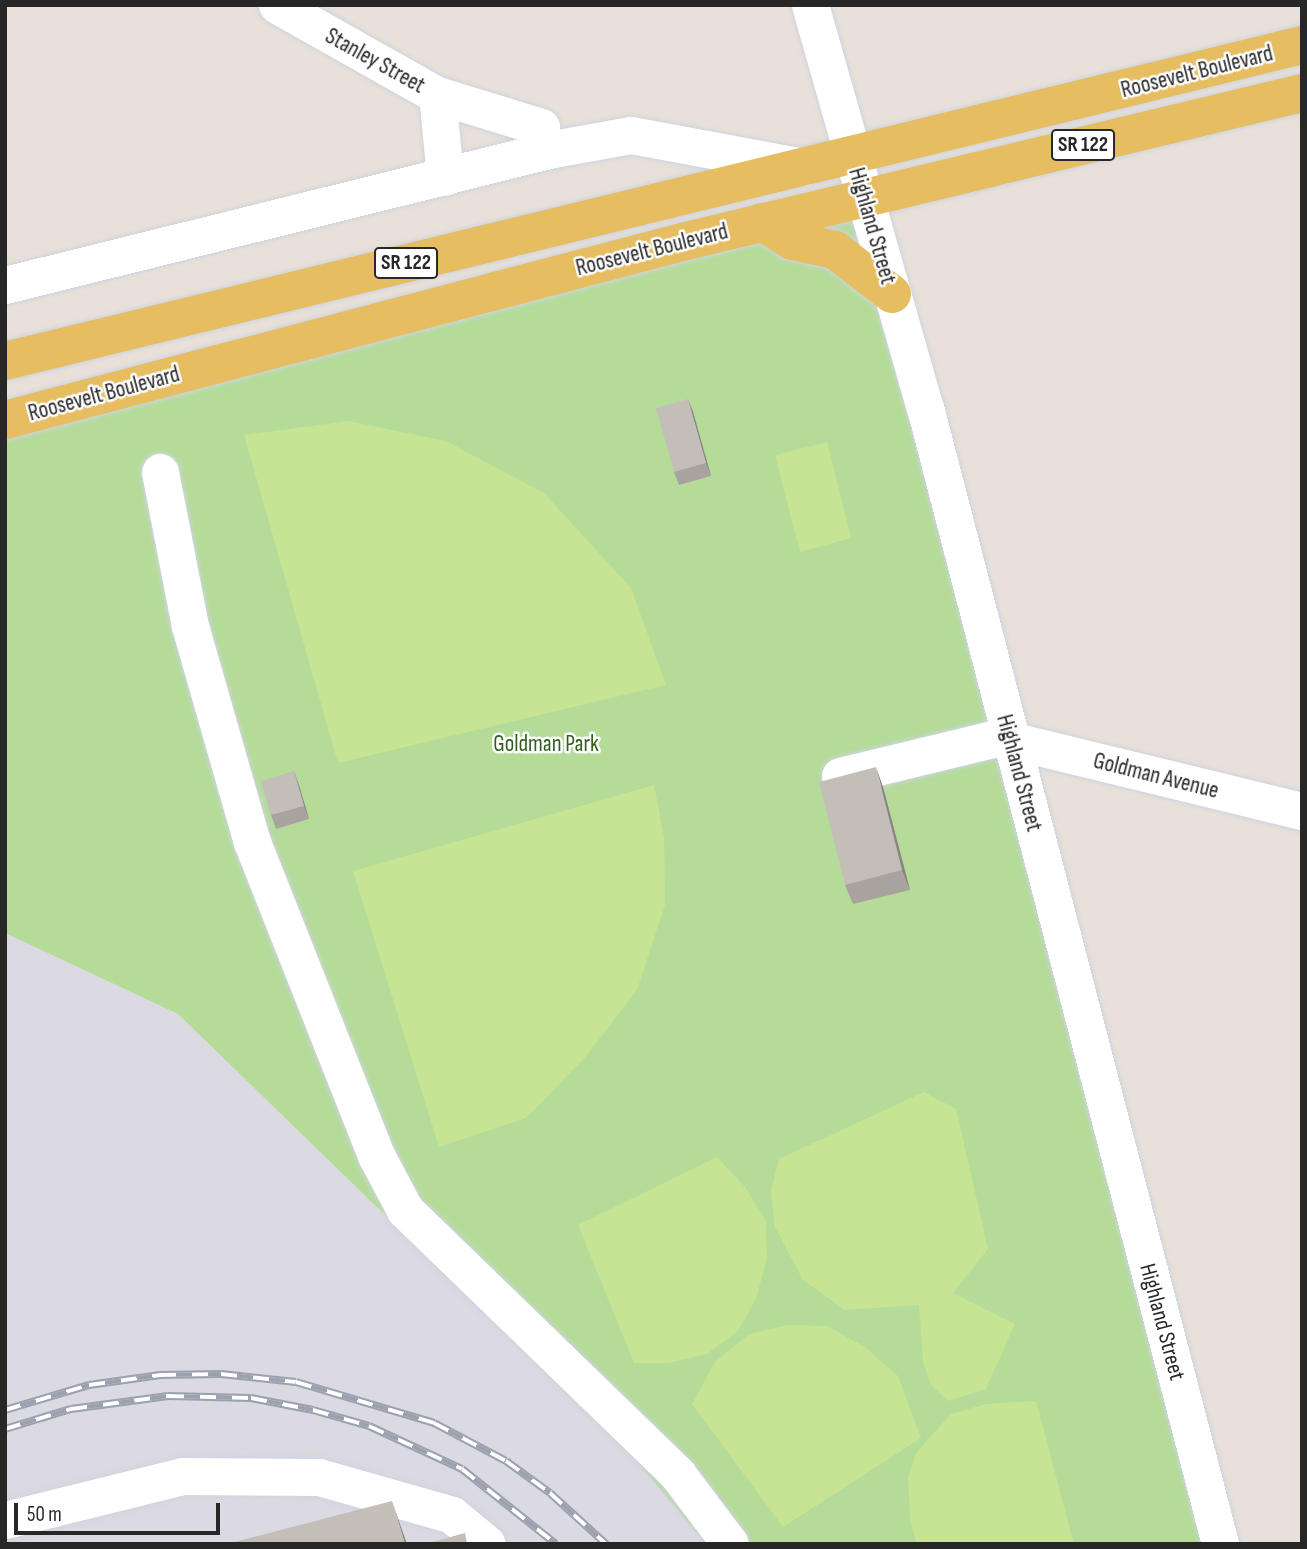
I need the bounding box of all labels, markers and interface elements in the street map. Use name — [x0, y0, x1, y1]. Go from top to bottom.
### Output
street label: Stanley Street — [320, 22, 430, 100]
street label: Roosevelt Boulevard — [1118, 40, 1276, 104]
road number: SR 122 — [1050, 128, 1116, 162]
street label: Highland Street — [842, 165, 902, 287]
street label: Roosevelt Boulevard — [573, 218, 731, 282]
road number: SR 122 — [373, 246, 439, 280]
street label: Roosevelt Boulevard — [25, 361, 183, 427]
street label: Highland Street — [990, 712, 1048, 834]
park label: Goldman Park — [493, 730, 599, 758]
street label: Goldman Avenue — [1090, 747, 1222, 805]
street label: Highland Street — [1133, 1261, 1191, 1383]
scale bar — [18, 1490, 224, 1534]
text: 50 m — [27, 1502, 62, 1527]

